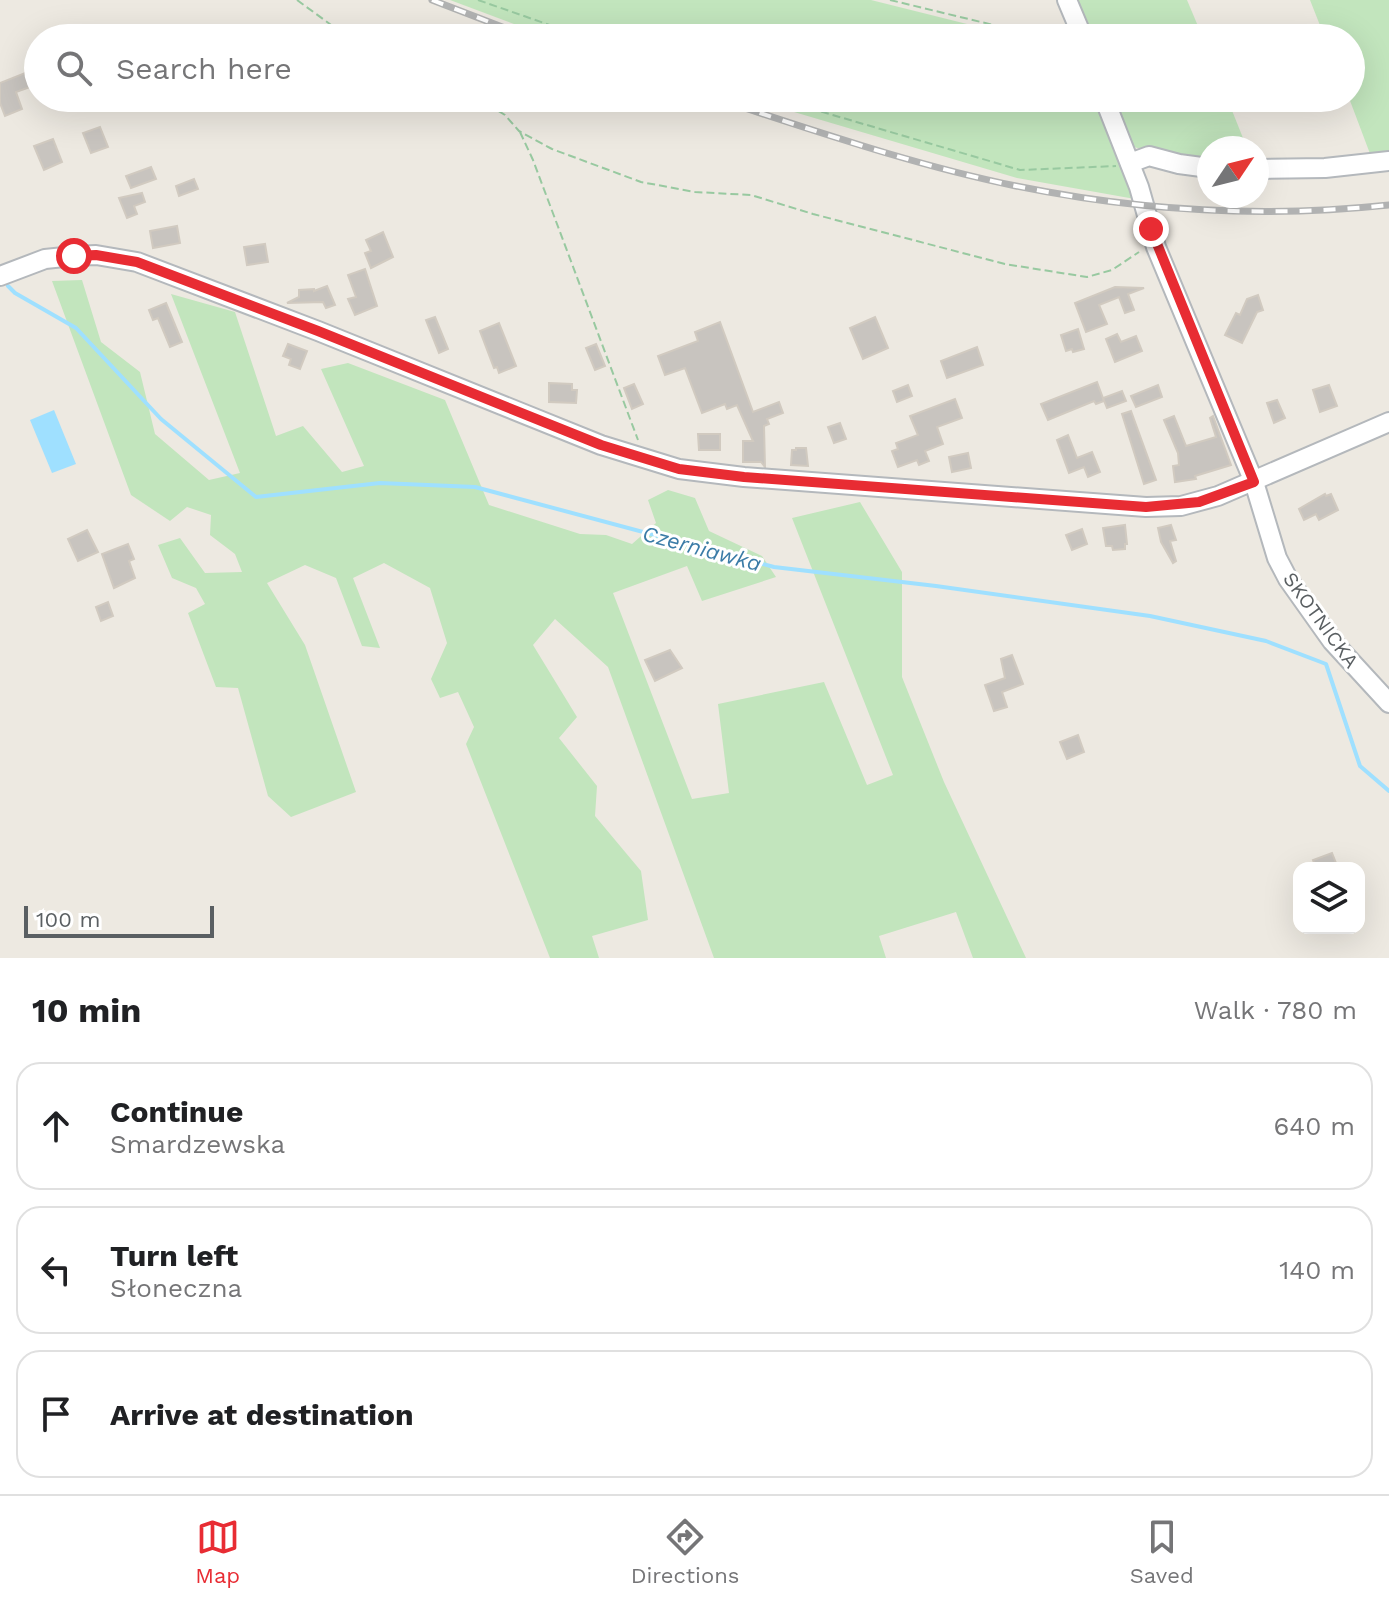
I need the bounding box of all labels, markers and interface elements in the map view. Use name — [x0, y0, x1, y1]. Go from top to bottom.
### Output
search box — [24, 24, 1365, 112]
icon: search — [52, 46, 96, 90]
text: Search here — [116, 51, 292, 86]
north arrow — [1197, 136, 1269, 208]
route end — [1133, 211, 1169, 247]
route start — [56, 238, 92, 274]
water label: Czerniawka — [640, 521, 764, 576]
street label: SKOTNICKA — [1278, 567, 1364, 673]
map controls — [1293, 862, 1365, 934]
button: layers — [1293, 862, 1365, 934]
scale bar — [24, 902, 214, 938]
text: 100 m — [36, 907, 100, 932]
text: 10 min — [32, 990, 141, 1030]
text: Walk · 780 m — [1194, 995, 1357, 1025]
text: Continue — [110, 1094, 243, 1129]
icon: ahead — [34, 1104, 78, 1148]
text: 640 m — [1273, 1111, 1355, 1141]
text: Smardzewska — [110, 1129, 285, 1159]
text: Turn left — [110, 1238, 238, 1273]
icon: left — [34, 1248, 78, 1292]
text: 140 m — [1279, 1255, 1355, 1285]
text: Słoneczna — [110, 1273, 242, 1303]
icon: arrive — [34, 1392, 78, 1436]
text: Arrive at destination — [110, 1397, 414, 1432]
tab: Map — [195, 1515, 240, 1588]
tab: Directions — [631, 1515, 739, 1588]
tab: Saved — [1130, 1515, 1194, 1588]

